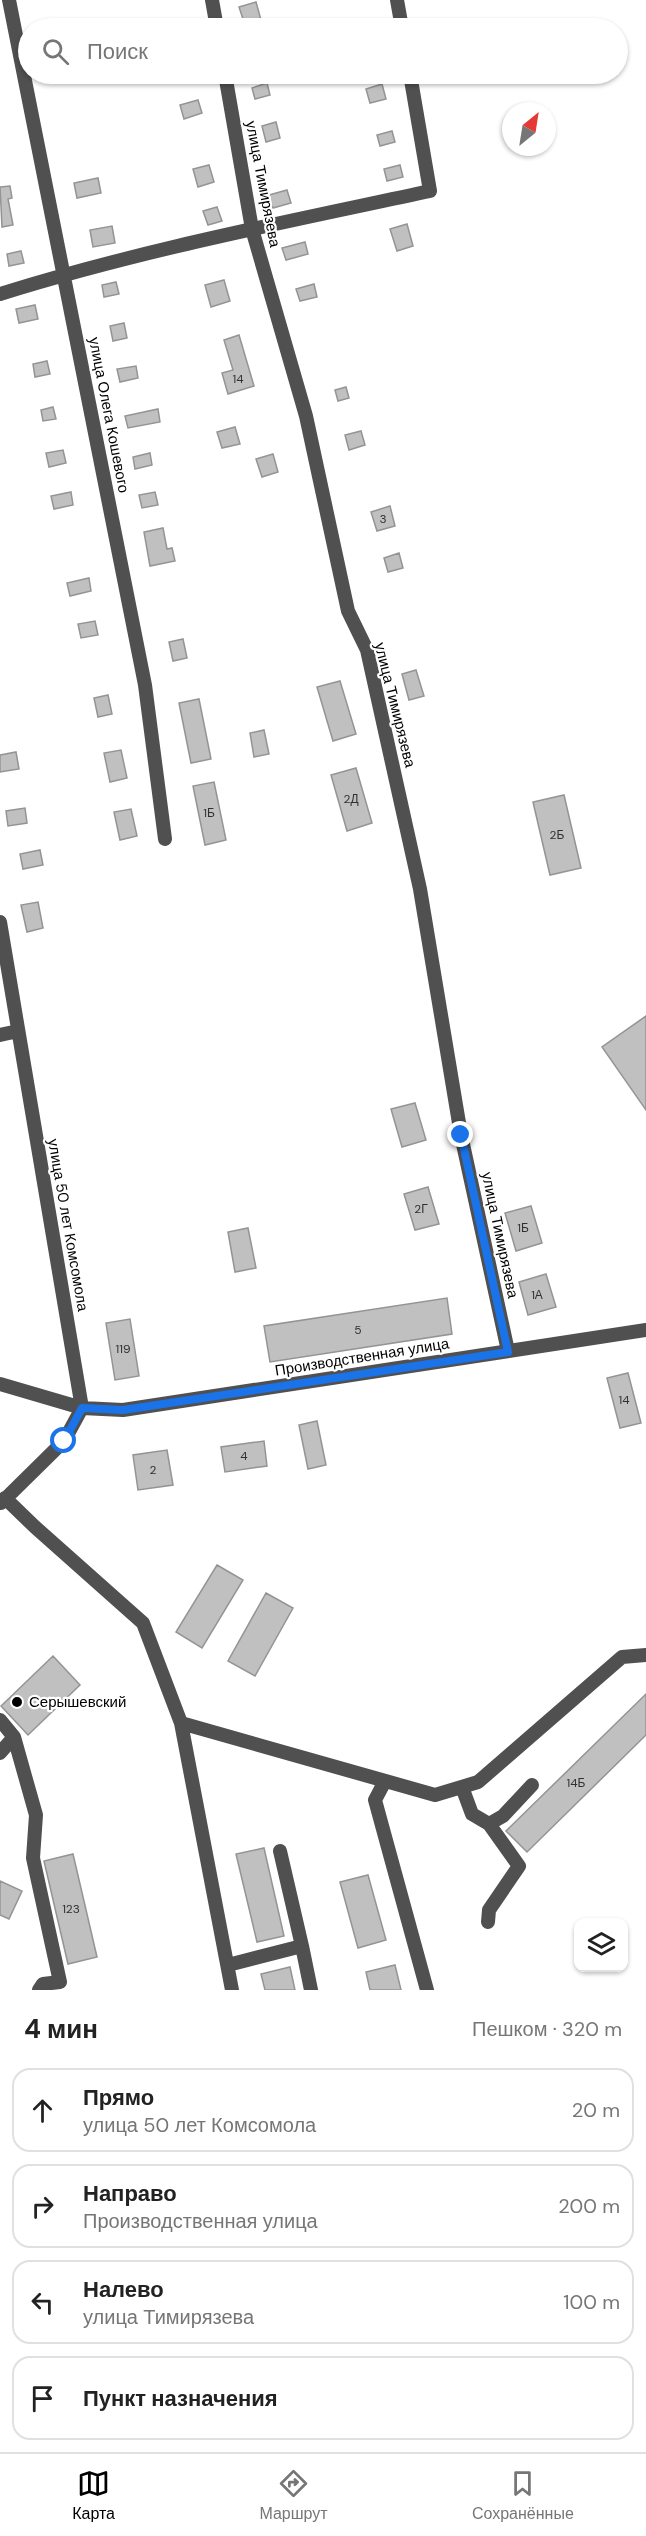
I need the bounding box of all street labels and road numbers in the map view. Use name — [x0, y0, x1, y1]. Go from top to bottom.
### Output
street label: улица Тимирязева — [241, 119, 285, 250]
street label: улица Олега Кошевого — [84, 335, 134, 495]
street label: улица Тимирязева — [370, 640, 420, 770]
street label: улица 50 лет Комсомола — [43, 1137, 93, 1314]
street label: улица Тимирязева — [477, 1170, 523, 1300]
street label: Производственная улица — [273, 1333, 451, 1381]

